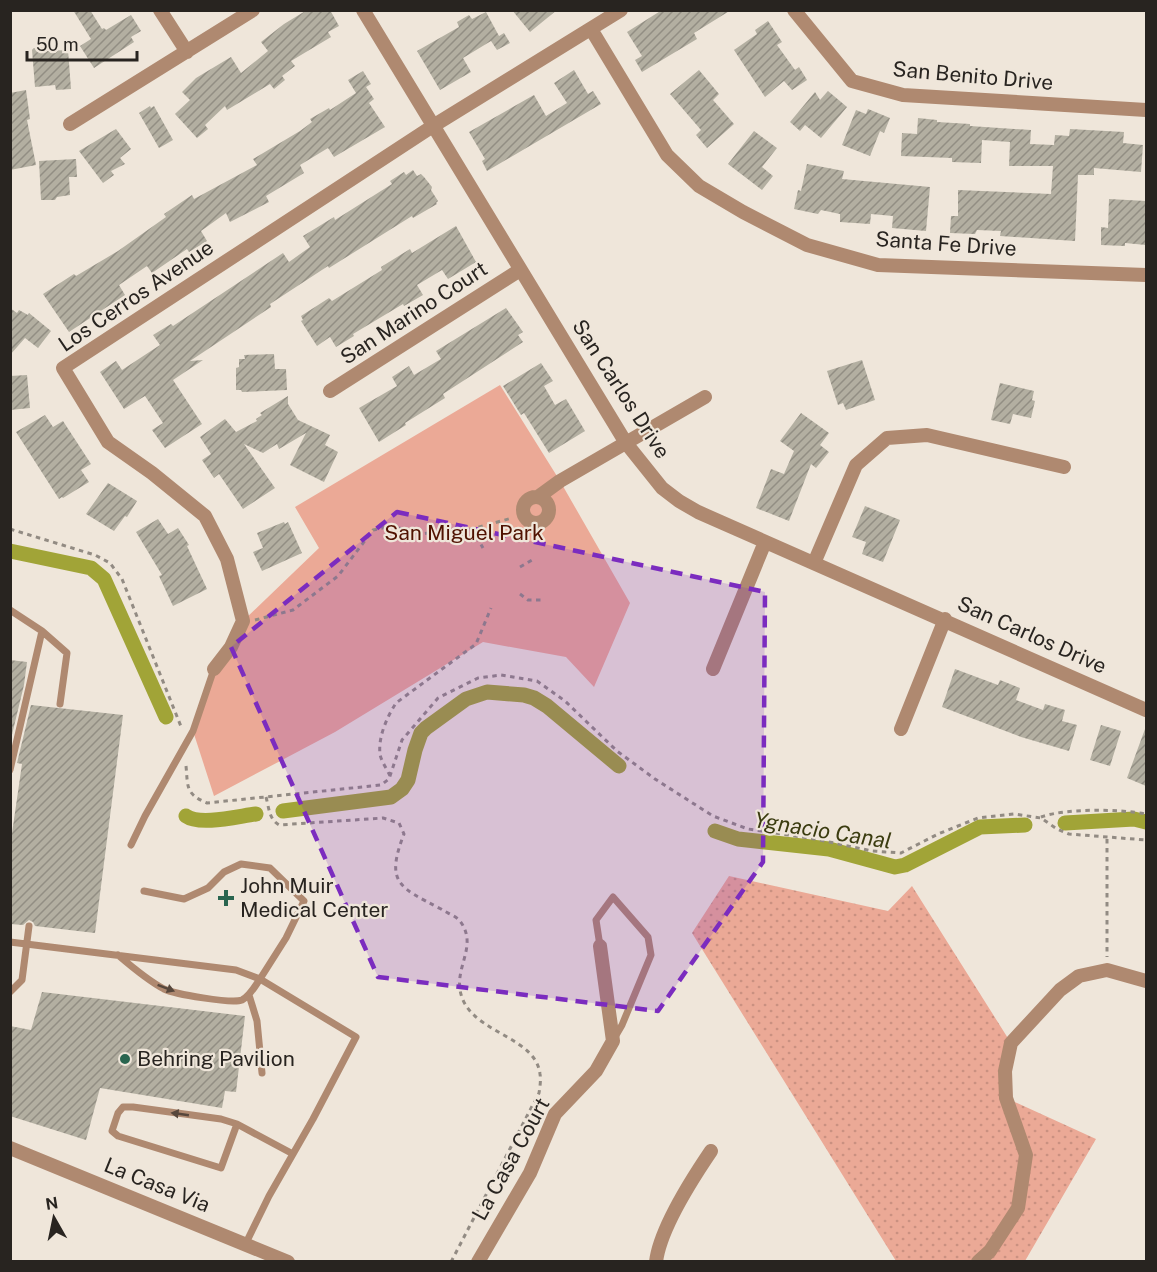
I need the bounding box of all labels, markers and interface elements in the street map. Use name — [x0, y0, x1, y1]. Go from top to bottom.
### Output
scale bar — [27, 24, 136, 62]
text: 50 m — [36, 34, 79, 55]
street label: San Benito Drive — [892, 56, 1054, 95]
street label: Santa Fe Drive — [875, 226, 1017, 261]
street label: Los Cerros Avenue — [54, 235, 218, 357]
street label: San Marino Court — [336, 256, 492, 369]
street label: San Carlos Drive — [567, 315, 676, 463]
park label: San Miguel Park — [384, 520, 544, 545]
street label: San Carlos Drive — [954, 590, 1111, 679]
water label: Ygnacio Canal — [752, 806, 894, 854]
place label: John Muir Medical Center — [240, 873, 389, 922]
marker: John Muir Medical Center — [217, 889, 235, 907]
one-way arrow — [157, 983, 175, 993]
place label: Behring Pavilion — [137, 1046, 295, 1071]
marker: Behring Pavilion — [118, 1052, 132, 1066]
street label: La Casa Court — [467, 1093, 555, 1224]
one-way arrow — [171, 1109, 190, 1118]
street label: La Casa Via — [101, 1152, 214, 1217]
north arrow — [24, 1188, 84, 1248]
text: N — [44, 1193, 59, 1214]

